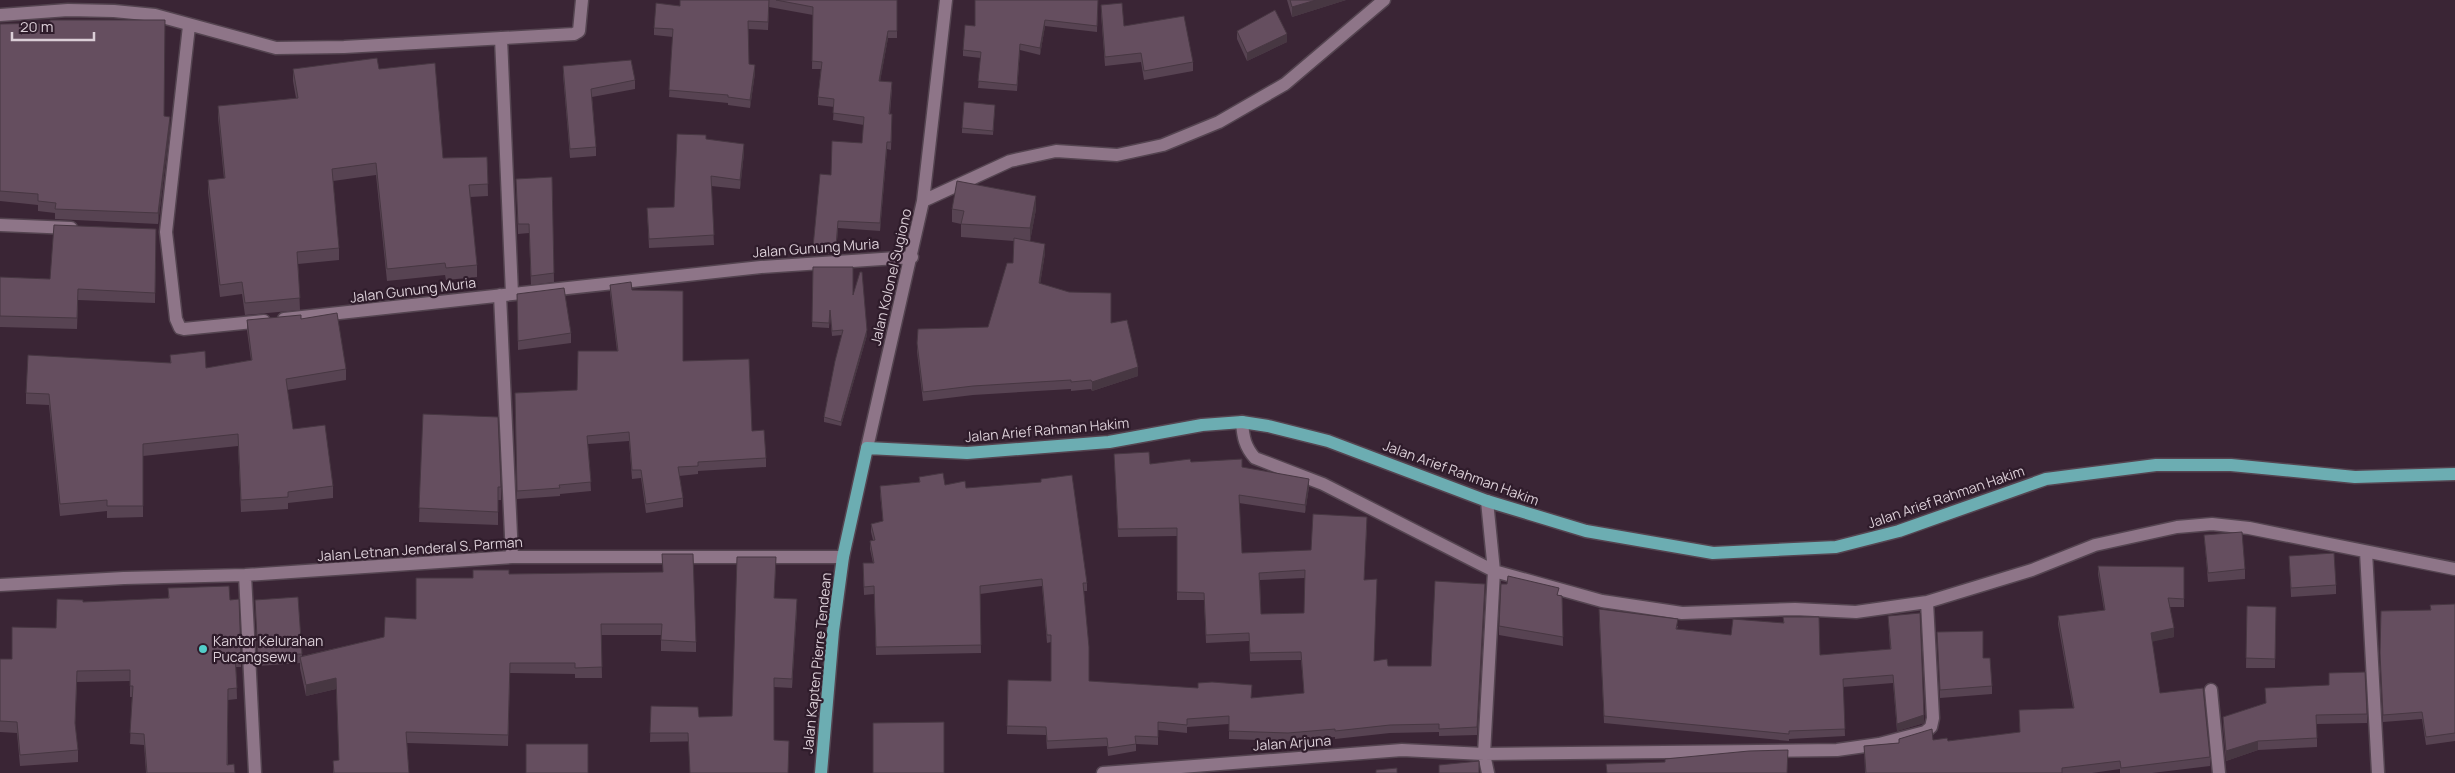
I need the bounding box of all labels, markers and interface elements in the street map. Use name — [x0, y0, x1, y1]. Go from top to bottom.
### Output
scale bar — [12, 10, 95, 42]
text: 20 m — [20, 16, 53, 37]
street label: Jalan Kolonel Sugiono — [866, 207, 916, 347]
street label: Jalan Gunung Muria — [752, 234, 880, 261]
street label: Jalan Gunung Muria — [349, 272, 477, 307]
street label: Jalan Arief Rahman Hakim — [964, 413, 1130, 446]
street label: Jalan Arief Rahman Hakim — [1381, 435, 1542, 510]
street label: Jalan Arief Rahman Hakim — [1865, 461, 2027, 532]
street label: Jalan Letnan Jenderal S. Parman — [317, 532, 523, 565]
street label: Jalan Kapten Pierre Tendean — [798, 571, 835, 754]
place label: Kantor Kelurahan Pucangsewu — [213, 631, 323, 666]
marker: Kantor Kelurahan Pucangsewu — [197, 643, 209, 655]
street label: Jalan Arjuna — [1252, 730, 1332, 755]

